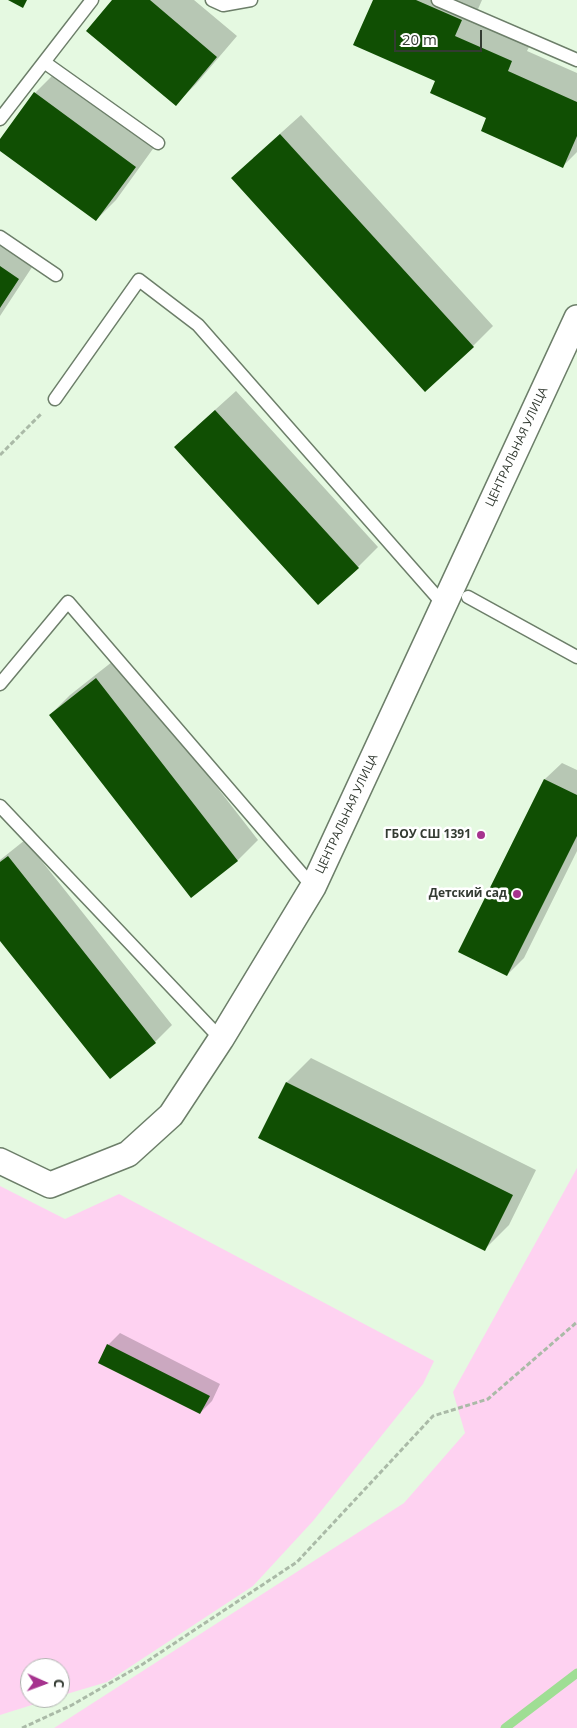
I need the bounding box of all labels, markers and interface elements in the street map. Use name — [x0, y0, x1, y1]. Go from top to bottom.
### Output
scale bar — [397, 20, 484, 52]
text: 20 m — [402, 29, 437, 49]
street label: ЦЕНТРАЛЬНАЯ УЛИЦА — [483, 385, 551, 509]
street label: ЦЕНТРАЛЬНАЯ УЛИЦА — [313, 752, 381, 876]
place label: ГБОУ СШ 1391 — [385, 828, 471, 842]
marker: ГБОУ СШ 1391 — [475, 829, 487, 841]
place label: Детский сад — [429, 887, 507, 901]
marker: Детский сад — [511, 888, 523, 900]
north arrow — [20, 1658, 70, 1708]
text: С — [50, 1679, 69, 1688]

